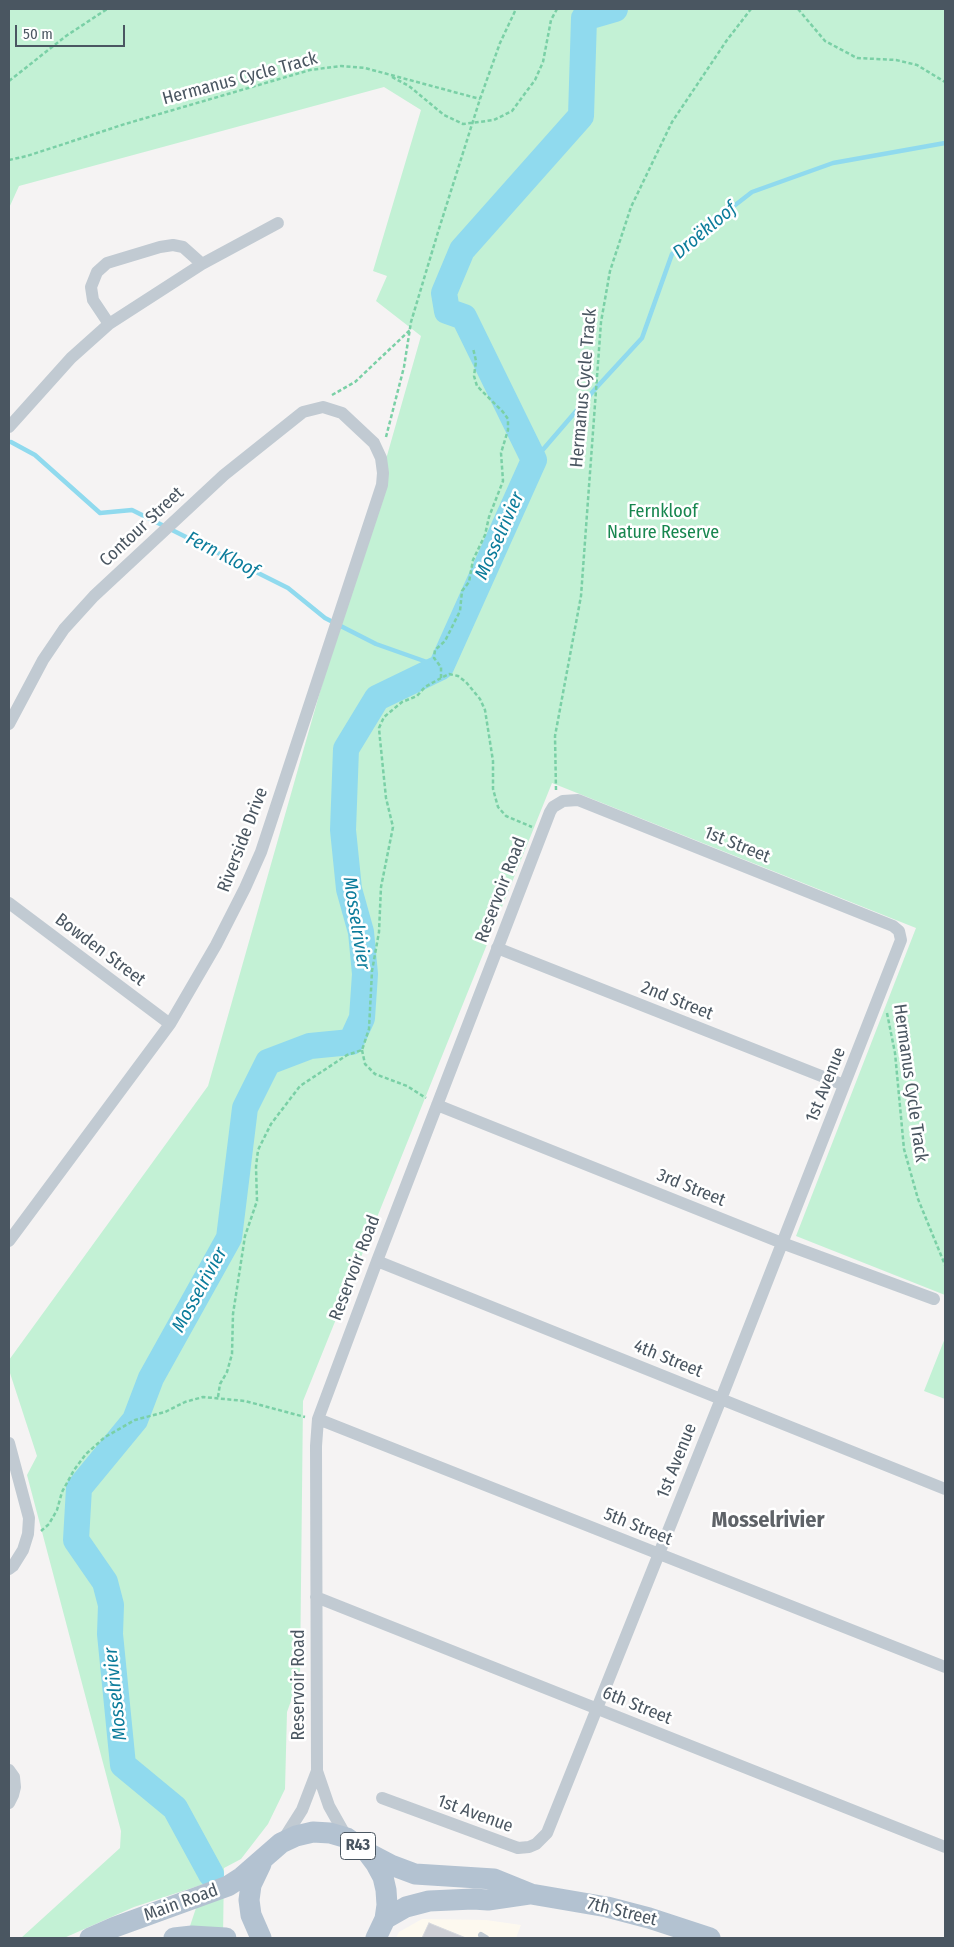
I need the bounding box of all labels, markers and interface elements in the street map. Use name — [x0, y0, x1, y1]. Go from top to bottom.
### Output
scale bar — [18, 15, 128, 47]
text: 50 m — [23, 25, 53, 43]
street label: Hermanus Cycle Track — [160, 48, 320, 110]
water label: Droëkloof — [669, 198, 741, 264]
street label: Hermanus Cycle Track — [566, 308, 602, 468]
street label: Contour Street — [96, 483, 188, 571]
water label: Mosselrivier — [471, 489, 529, 583]
park label: Fernkloof Nature Reserve — [607, 501, 719, 544]
water label: Fern Kloof — [182, 527, 262, 583]
street label: Riverside Drive — [213, 785, 273, 895]
street label: 1st Street — [701, 822, 773, 868]
street label: Reservoir Road — [471, 834, 531, 946]
water label: Mosselrivier — [337, 875, 375, 971]
street label: Bowden Street — [51, 909, 149, 991]
street label: 2nd Street — [638, 977, 716, 1025]
street label: Hermanus Cycle Track — [888, 1002, 932, 1164]
street label: 1st Avenue — [801, 1044, 851, 1126]
street label: 3rd Street — [654, 1164, 728, 1212]
street label: Reservoir Road — [325, 1212, 385, 1324]
water label: Mosselrivier — [167, 1244, 233, 1336]
street label: 4th Street — [630, 1335, 706, 1383]
street label: 1st Avenue — [652, 1420, 702, 1502]
street label: 5th Street — [601, 1504, 675, 1550]
district label: Mosselrivier — [712, 1508, 824, 1534]
street label: Reservoir Road — [288, 1629, 310, 1741]
water label: Mosselrivier — [100, 1646, 132, 1742]
street label: 6th Street — [599, 1682, 675, 1730]
street label: 1st Avenue — [434, 1790, 516, 1838]
road number: R43 — [340, 1832, 376, 1860]
street label: Main Road — [141, 1880, 221, 1926]
street label: 7th Street — [585, 1893, 659, 1931]

